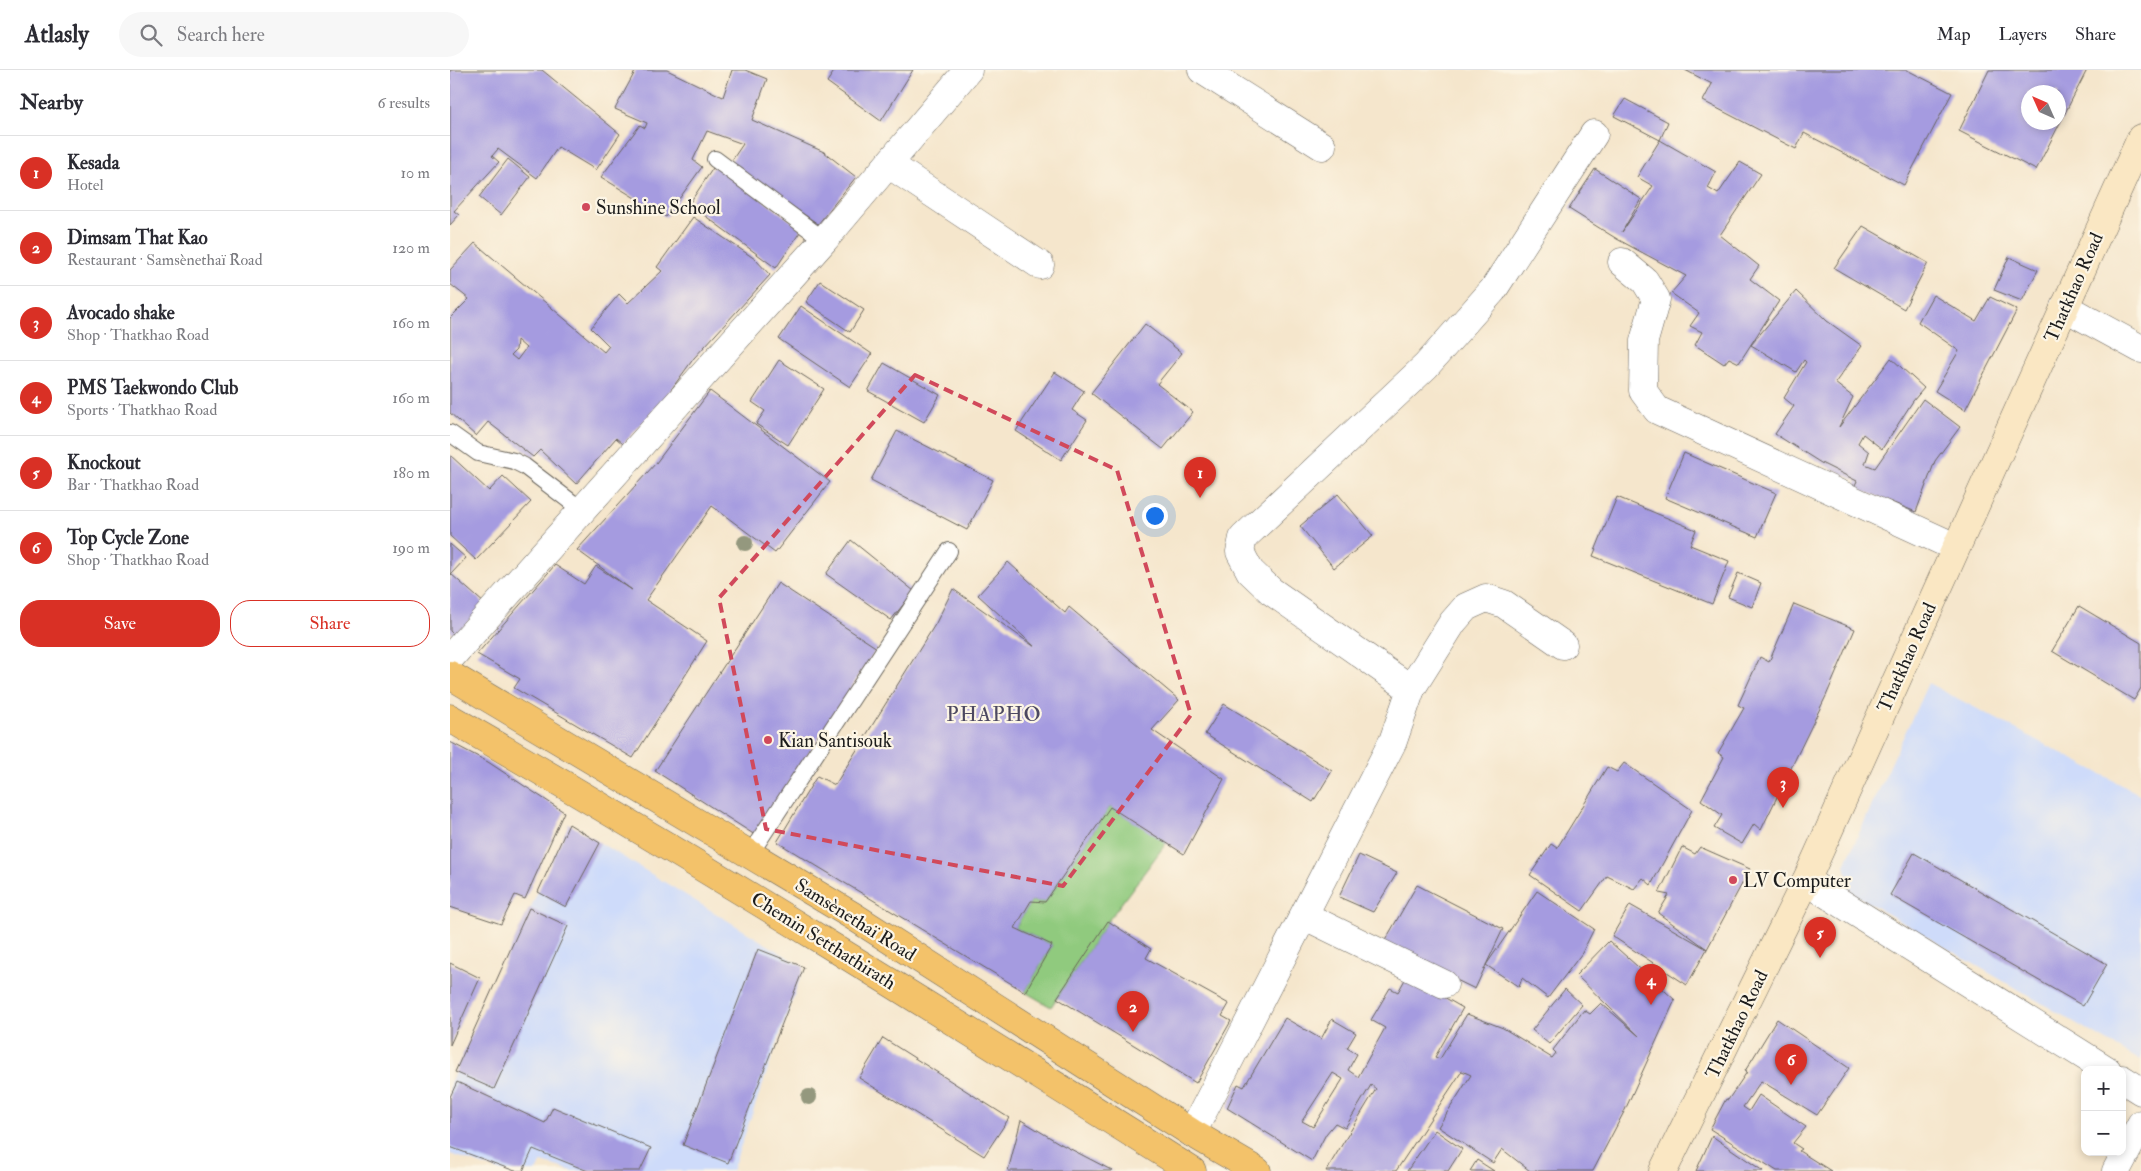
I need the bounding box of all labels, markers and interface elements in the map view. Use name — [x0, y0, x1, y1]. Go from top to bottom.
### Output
search box — [119, 12, 469, 57]
text: Atlasly — [25, 19, 89, 50]
icon: search — [137, 21, 165, 49]
text: Search here — [177, 23, 265, 47]
text: Map — [1937, 23, 1971, 46]
text: Layers — [1999, 23, 2047, 46]
text: Share — [2075, 23, 2116, 46]
north arrow — [2021, 85, 2066, 130]
text: Nearby — [20, 89, 83, 116]
text: 6 results — [378, 93, 430, 113]
text: Kesada — [67, 151, 119, 175]
text: 1 — [33, 163, 39, 183]
text: 10 m — [400, 163, 430, 183]
text: Hotel — [67, 175, 104, 195]
place label: Sunshine School — [596, 196, 721, 220]
marker: Sunshine School — [580, 201, 592, 213]
text: Dimsam That Kao — [67, 226, 208, 250]
street label: Thatkhao Road — [2039, 228, 2109, 346]
text: 2 — [32, 238, 40, 258]
text: 120 m — [392, 238, 430, 258]
text: Restaurant · Samsènethaï Road — [67, 250, 263, 270]
text: Avocado shake — [67, 301, 175, 325]
text: 3 — [33, 313, 39, 333]
text: 160 m — [392, 313, 430, 333]
text: Shop · Thatkhao Road — [67, 325, 209, 345]
text: PMS Taekwondo Club — [67, 376, 238, 400]
text: 4 — [32, 388, 40, 408]
text: 160 m — [392, 388, 430, 408]
text: Sports · Thatkhao Road — [67, 400, 217, 420]
text: Knockout — [67, 451, 141, 475]
pin: 1 — [1184, 457, 1216, 498]
text: 5 — [32, 463, 40, 483]
text: 180 m — [393, 463, 430, 483]
text: Bar · Thatkhao Road — [67, 475, 199, 495]
your location — [1142, 503, 1168, 529]
text: Top Cycle Zone — [67, 526, 189, 550]
text: 6 — [32, 538, 40, 558]
text: 190 m — [392, 538, 430, 558]
text: Shop · Thatkhao Road — [67, 550, 209, 570]
street label: Thatkhao Road — [1872, 598, 1942, 716]
button: Save — [20, 600, 220, 647]
button: Share — [230, 600, 430, 647]
district label: PHAPHO — [946, 701, 1042, 728]
place label: Kian Santisouk — [778, 729, 892, 753]
marker: Kian Santisouk — [762, 734, 774, 746]
pin: 3 — [1767, 767, 1799, 808]
place label: LV Computer — [1743, 869, 1851, 894]
street label: Samsènethaï Road — [791, 873, 921, 967]
marker: LV Computer — [1727, 874, 1739, 886]
street label: Chemin Setthathirath — [747, 887, 900, 995]
pin: 5 — [1804, 917, 1836, 958]
pin: 4 — [1635, 964, 1667, 1005]
street label: Thatkhao Road — [1700, 966, 1774, 1083]
pin: 2 — [1117, 991, 1149, 1032]
pin: 6 — [1775, 1044, 1807, 1085]
map controls — [2081, 1066, 2126, 1156]
button: + — [2081, 1066, 2126, 1111]
button: − — [2081, 1111, 2126, 1156]

